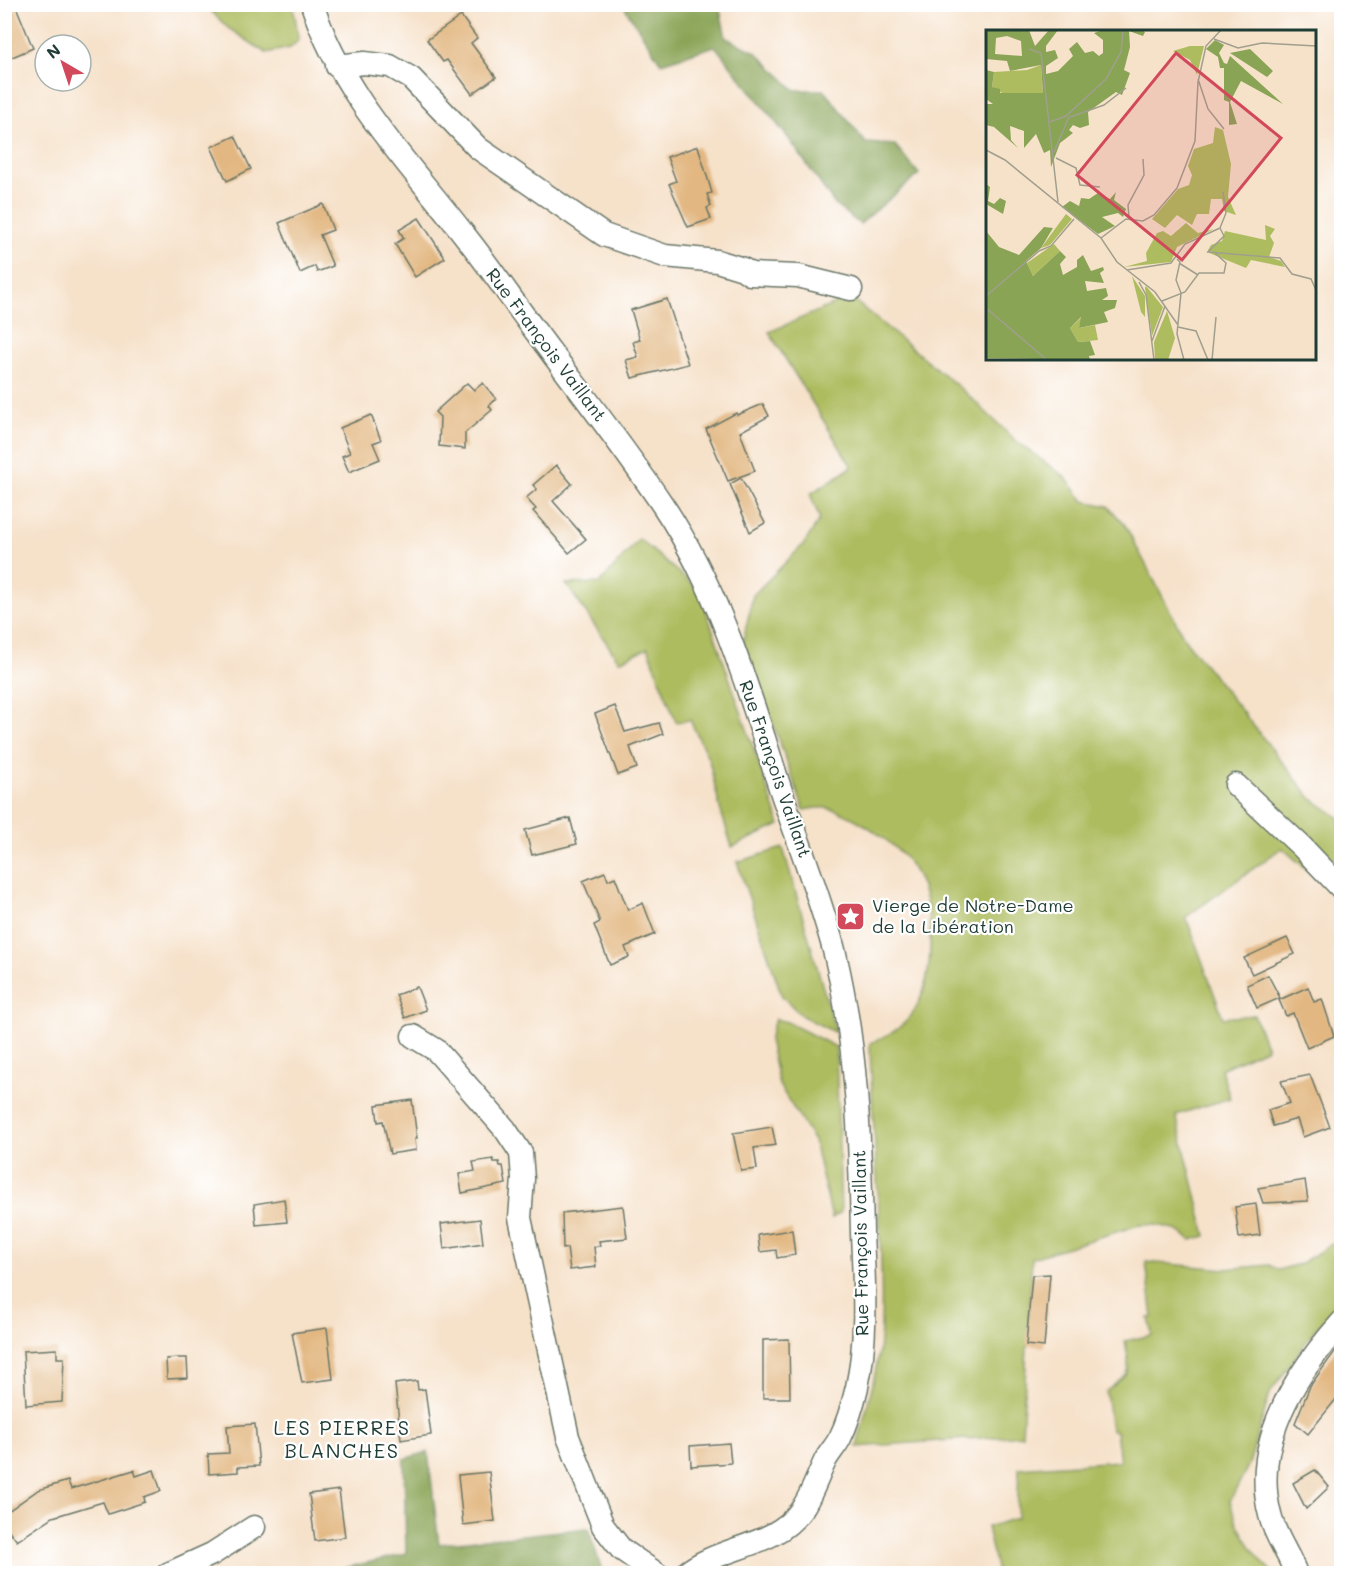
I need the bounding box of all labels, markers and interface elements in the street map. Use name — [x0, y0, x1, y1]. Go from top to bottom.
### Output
inset map — [986, 30, 1316, 360]
north arrow — [33, 33, 93, 93]
text: N — [42, 39, 65, 63]
street label: Rue François Vaillant — [481, 263, 612, 426]
street label: Rue François Vaillant — [734, 677, 818, 861]
place label: Vierge de Notre-Dame de la Libération — [872, 893, 1074, 938]
place icon: Vierge de Notre-Dame de la Libération — [835, 900, 867, 932]
street label: Rue François Vaillant — [846, 1150, 874, 1336]
district label: LES PIERRES BLANCHES — [274, 1414, 410, 1463]

